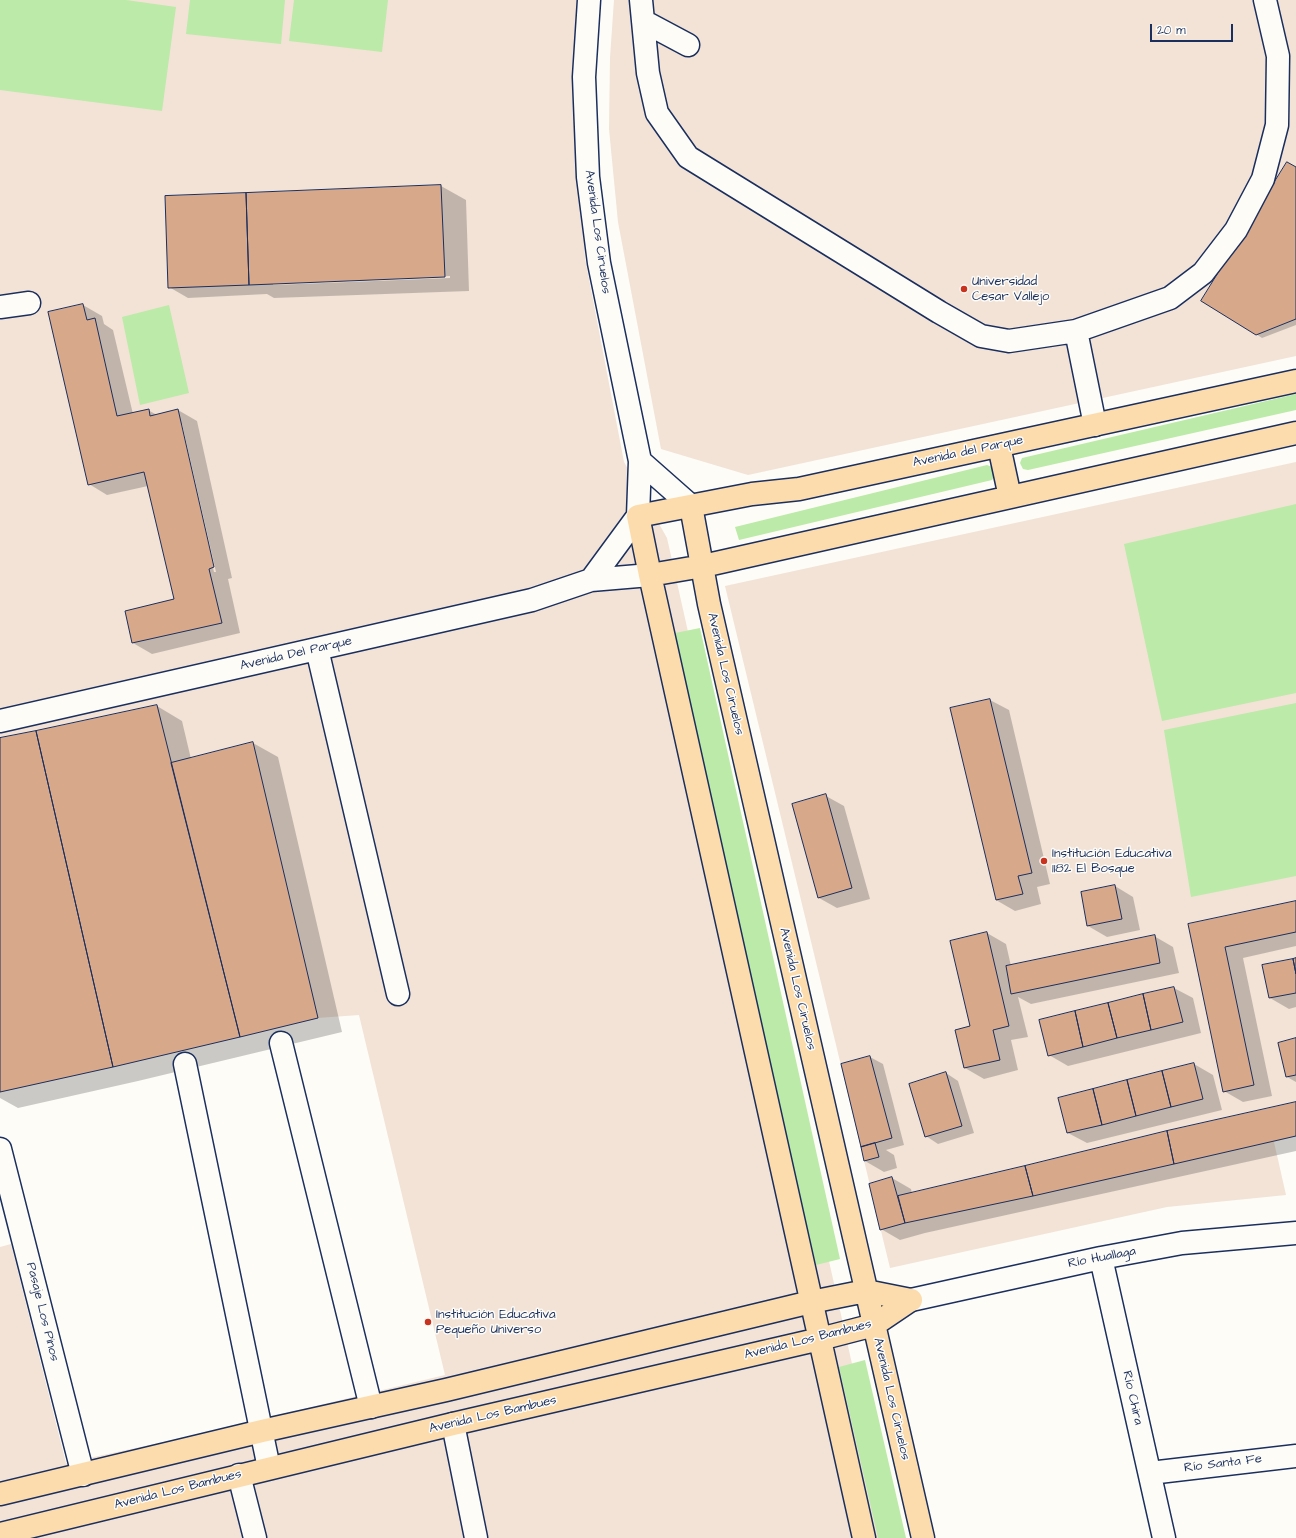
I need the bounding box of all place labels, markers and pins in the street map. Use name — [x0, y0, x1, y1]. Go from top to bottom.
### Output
place label: Universidad Cesar Vallejo — [972, 274, 1049, 305]
marker: Universidad Cesar Vallejo — [959, 284, 969, 294]
place label: Institución Educativa 1182 El Bosque — [1052, 846, 1172, 877]
marker: Institución Educativa 1182 El Bosque — [1039, 856, 1049, 866]
place label: Institución Educativa Pequeño Universo — [436, 1307, 556, 1338]
marker: Institución Educativa Pequeño Universo — [423, 1317, 433, 1327]

